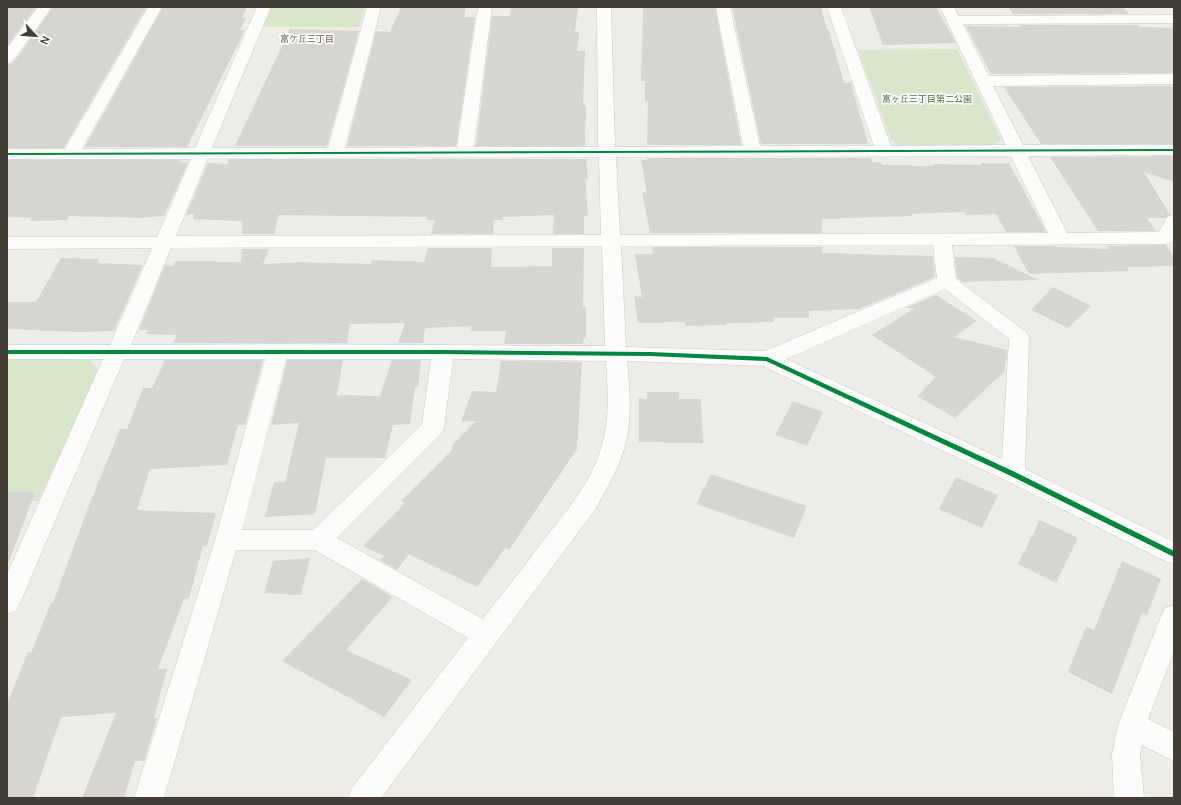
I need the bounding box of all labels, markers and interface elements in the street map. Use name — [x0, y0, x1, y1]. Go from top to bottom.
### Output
north arrow — [16, 16, 56, 56]
district label: 富ケ丘三丁目 — [280, 32, 334, 45]
text: N — [37, 34, 54, 48]
park label: 富ヶ丘三丁目第二公園 — [882, 92, 972, 105]

